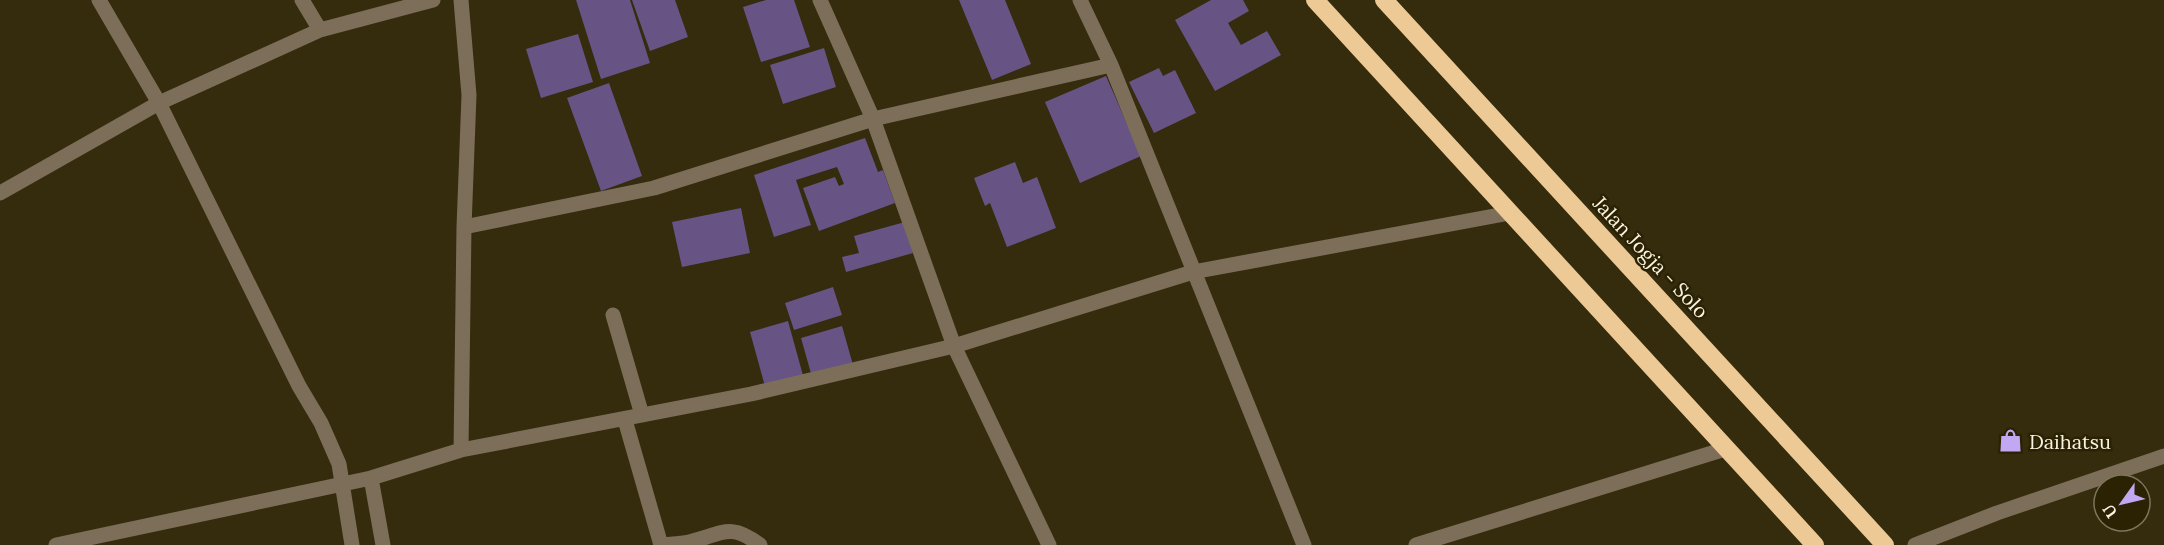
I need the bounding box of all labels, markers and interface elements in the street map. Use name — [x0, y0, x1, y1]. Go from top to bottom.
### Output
street label: Jalan Jogja - Solo — [1587, 190, 1714, 323]
shop icon: Daihatsu — [1998, 428, 2024, 454]
place label: Daihatsu — [2029, 429, 2111, 454]
north arrow — [2092, 473, 2152, 533]
text: U — [2098, 501, 2121, 522]

